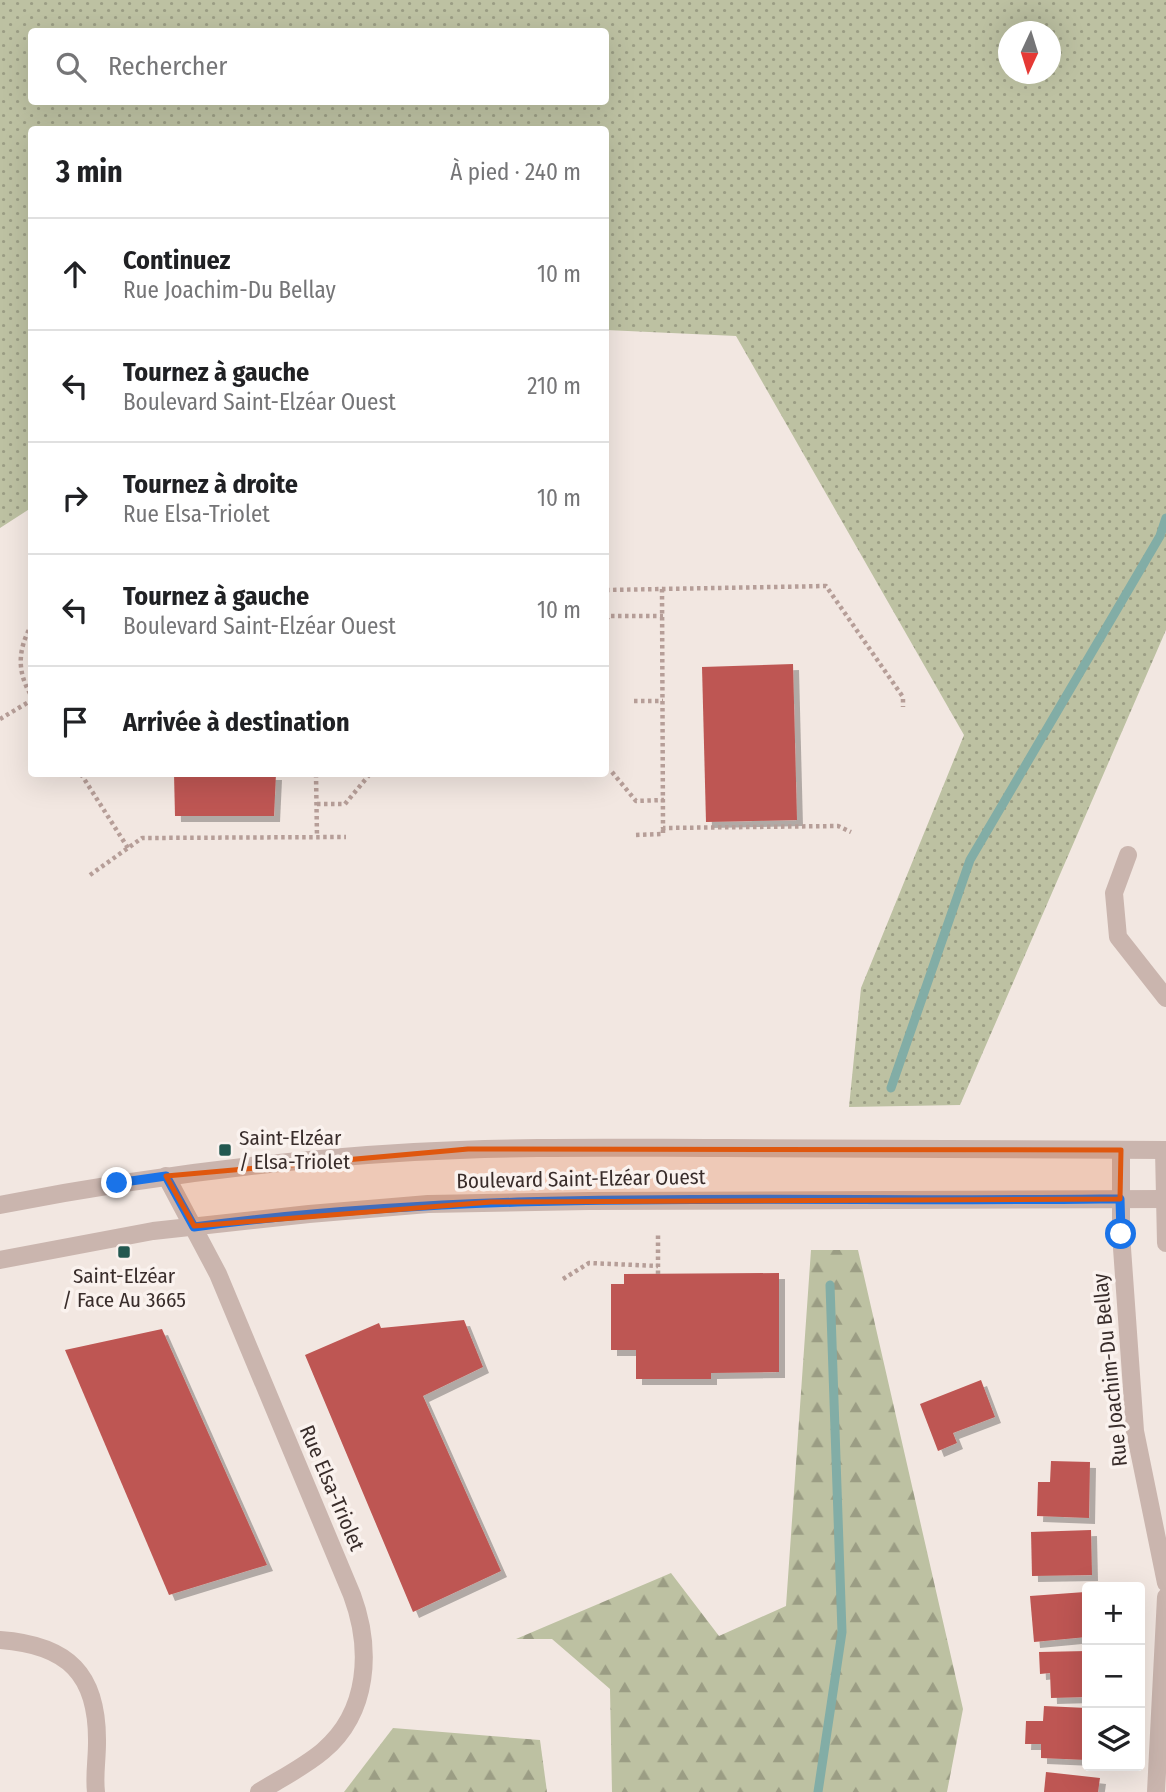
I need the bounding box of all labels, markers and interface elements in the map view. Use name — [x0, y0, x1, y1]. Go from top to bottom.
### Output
north arrow — [998, 21, 1061, 84]
search box — [28, 28, 609, 105]
icon: search — [52, 48, 90, 86]
text: Rechercher — [108, 51, 227, 82]
text: 3 min — [56, 154, 123, 190]
text: À pied · 240 m — [450, 158, 581, 186]
text: Continuez — [123, 245, 230, 276]
icon: ahead — [56, 255, 94, 293]
text: 10 m — [537, 260, 581, 288]
text: Rue Joachim-Du Bellay — [123, 276, 336, 304]
text: Tournez à gauche — [123, 357, 309, 388]
icon: left — [56, 367, 94, 405]
text: 210 m — [527, 372, 581, 400]
text: Boulevard Saint-Elzéar Ouest — [123, 388, 396, 416]
text: Tournez à droite — [123, 469, 298, 500]
icon: right — [56, 479, 94, 517]
text: 10 m — [537, 484, 581, 512]
text: Rue Elsa-Triolet — [123, 500, 270, 528]
text: Tournez à gauche — [123, 581, 309, 612]
icon: left — [56, 591, 94, 629]
text: 10 m — [537, 596, 581, 624]
text: Boulevard Saint-Elzéar Ouest — [123, 612, 396, 640]
icon: arrive — [56, 703, 94, 741]
text: Arrivée à destination — [123, 707, 350, 738]
place label: Saint-Elzéar / Elsa-Triolet — [239, 1125, 350, 1175]
marker: Saint-Elzéar / Elsa-Triolet — [217, 1142, 233, 1158]
street label: Boulevard Saint-Elzéar Ouest — [456, 1164, 706, 1194]
route end — [101, 1167, 132, 1198]
route start — [1105, 1218, 1136, 1249]
marker: Saint-Elzéar / Face Au 3665 — [116, 1244, 132, 1260]
place label: Saint-Elzéar / Face Au 3665 — [62, 1263, 186, 1313]
street label: Rue Joachim-Du Bellay — [1087, 1271, 1133, 1468]
street label: Rue Elsa-Triolet — [294, 1421, 370, 1555]
map controls — [1082, 1582, 1145, 1771]
button: + — [1082, 1582, 1145, 1645]
button: − — [1082, 1645, 1145, 1708]
button: layers — [1082, 1708, 1145, 1771]

